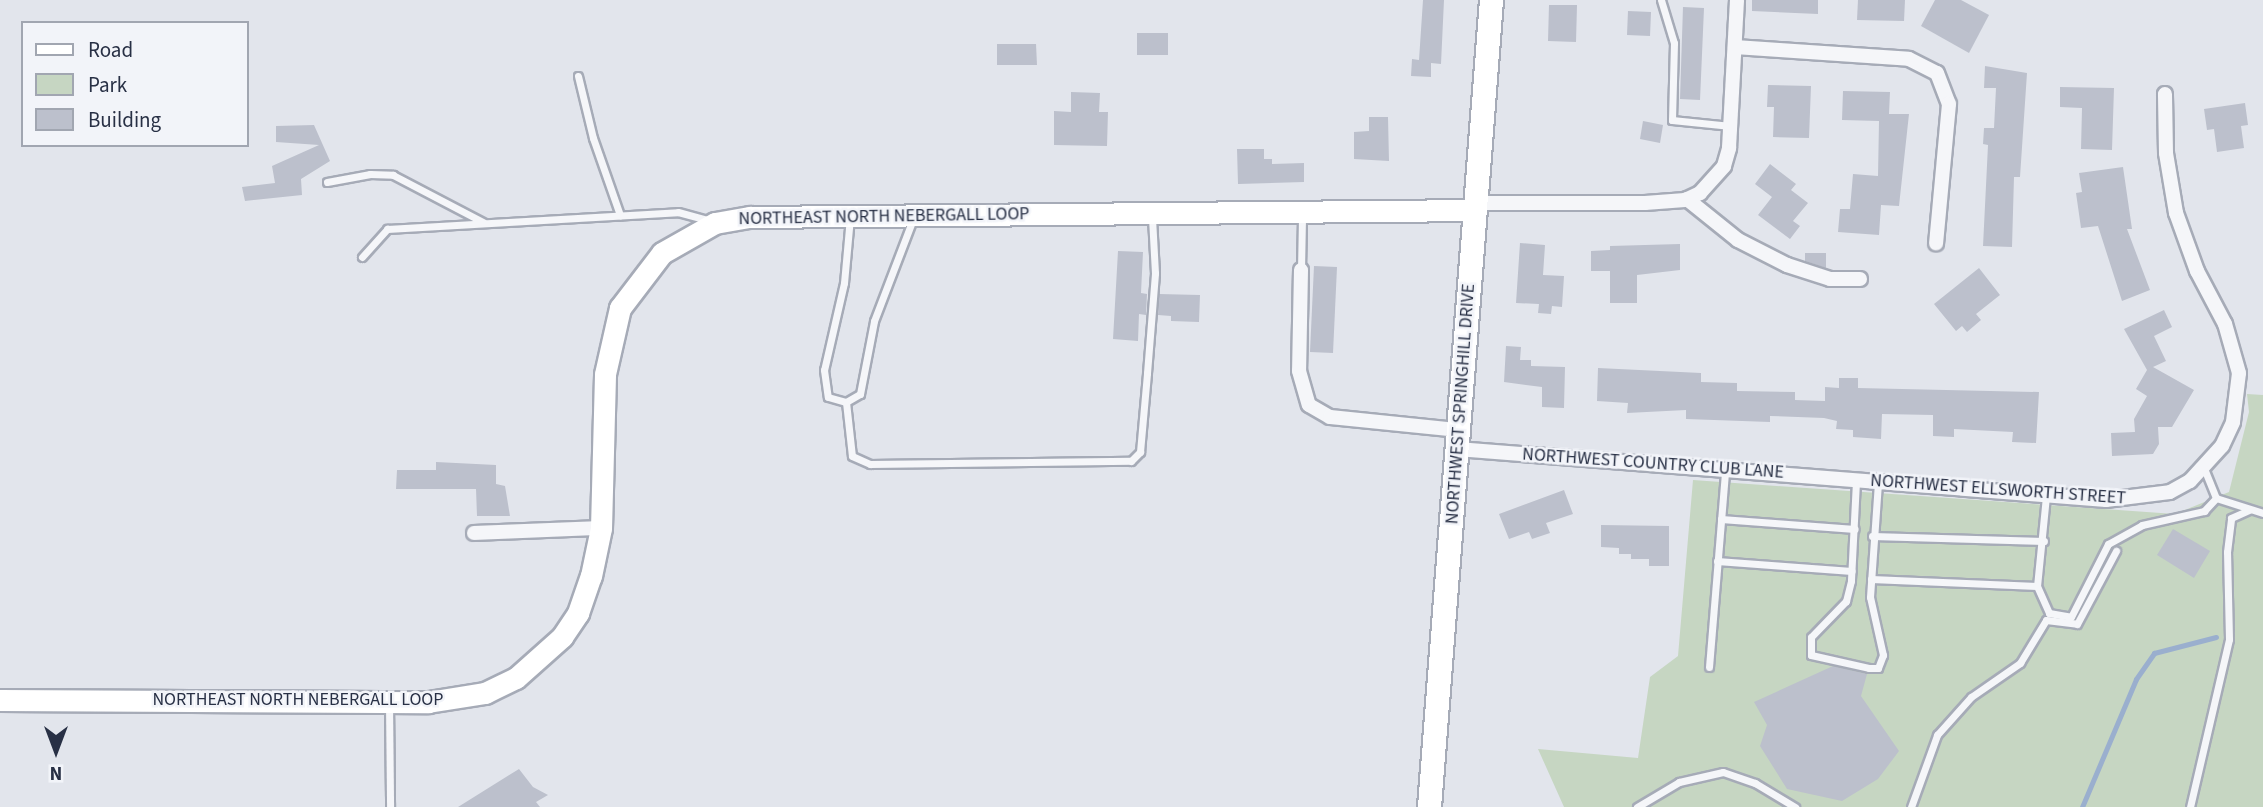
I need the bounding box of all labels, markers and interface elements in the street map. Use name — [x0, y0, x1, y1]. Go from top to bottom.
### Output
legend — [21, 21, 248, 147]
text: Road — [88, 35, 133, 65]
text: Park — [88, 70, 127, 100]
text: Building — [88, 105, 161, 135]
street label: NORTHEAST NORTH NEBERGALL LOOP — [738, 204, 1030, 230]
street label: NORTHWEST SPRINGHILL DRIVE — [1442, 283, 1480, 525]
street label: NORTHWEST COUNTRY CLUB LANE — [1522, 444, 1784, 484]
street label: NORTHWEST ELLSWORTH STREET — [1870, 470, 2126, 510]
street label: NORTHEAST NORTH NEBERGALL LOOP — [152, 689, 444, 711]
north arrow — [21, 716, 91, 786]
text: N — [50, 759, 62, 786]

